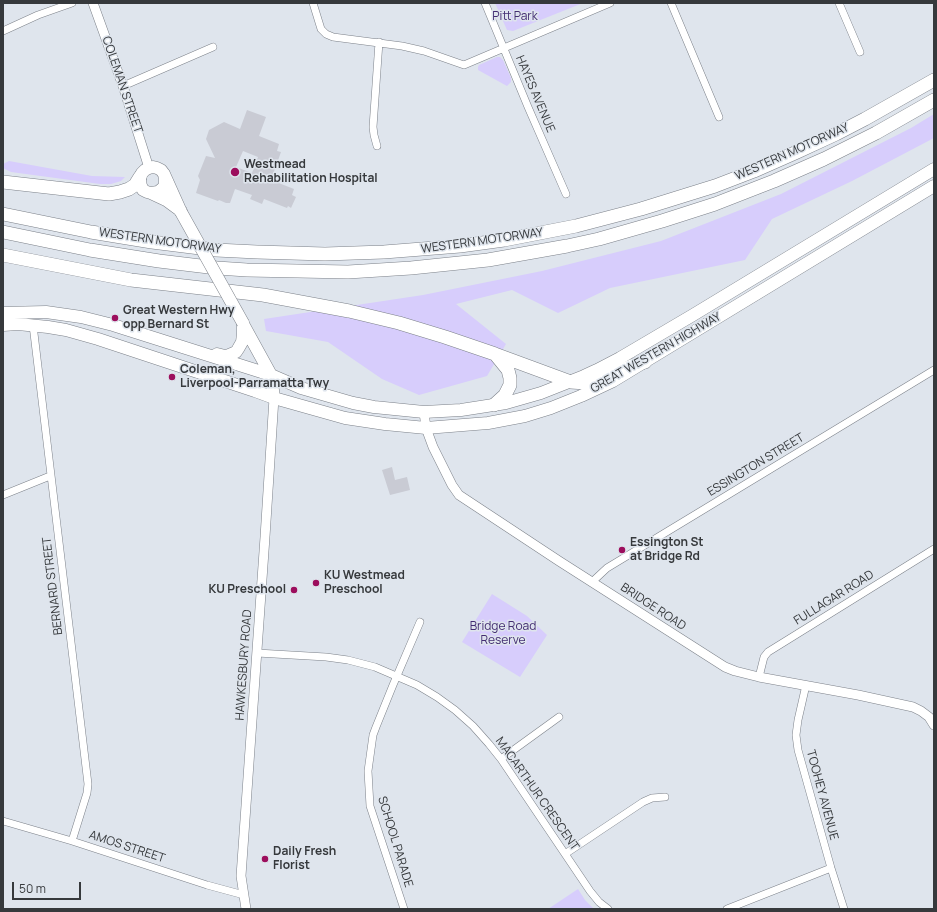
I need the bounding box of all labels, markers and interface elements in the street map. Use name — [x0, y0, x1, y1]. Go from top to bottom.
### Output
park label: Pitt Park — [492, 10, 538, 24]
street label: COLEMAN STREET — [99, 35, 145, 135]
street label: HAYES AVENUE — [512, 53, 558, 135]
street label: WESTERN MOTORWAY — [733, 120, 851, 184]
place label: Westmead Rehabilitation Hospital — [244, 158, 378, 186]
marker: Westmead Rehabilitation Hospital — [229, 166, 241, 178]
street label: WESTERN MOTORWAY — [98, 225, 222, 257]
street label: WESTERN MOTORWAY — [420, 225, 544, 257]
place label: Great Western Hwy opp Bernard St — [123, 304, 234, 332]
street label: GREAT WESTERN HIGHWAY — [588, 310, 724, 396]
marker: Great Western Hwy opp Bernard St — [110, 313, 120, 323]
place label: Coleman, Liverpool-Parramatta Twy — [180, 363, 329, 391]
marker: Coleman, Liverpool-Parramatta Twy — [167, 372, 177, 382]
street label: ESSINGTON STREET — [705, 430, 807, 500]
street label: BERNARD STREET — [40, 536, 66, 636]
place label: Essington St at Bridge Rd — [630, 536, 704, 564]
marker: Essington St at Bridge Rd — [617, 545, 627, 555]
street label: FULLAGAR ROAD — [791, 568, 877, 628]
place label: KU Westmead Preschool — [324, 569, 405, 597]
marker: KU Westmead Preschool — [311, 578, 321, 588]
street label: BRIDGE ROAD — [618, 580, 688, 634]
place label: KU Preschool — [209, 583, 286, 597]
marker: KU Preschool — [289, 585, 299, 595]
street label: HAWKESBURY ROAD — [233, 609, 255, 721]
park label: Bridge Road Reserve — [470, 620, 536, 648]
street label: MACARTHUR CRESCENT — [492, 734, 582, 854]
street label: TOOHEY AVENUE — [803, 748, 841, 842]
street label: SCHOOL PARADE — [374, 795, 416, 889]
street label: AMOS STREET — [87, 828, 167, 866]
place label: Daily Fresh Florist — [273, 845, 336, 873]
marker: Daily Fresh Florist — [260, 854, 270, 864]
scale bar — [14, 874, 83, 900]
text: 50 m — [19, 880, 46, 897]

